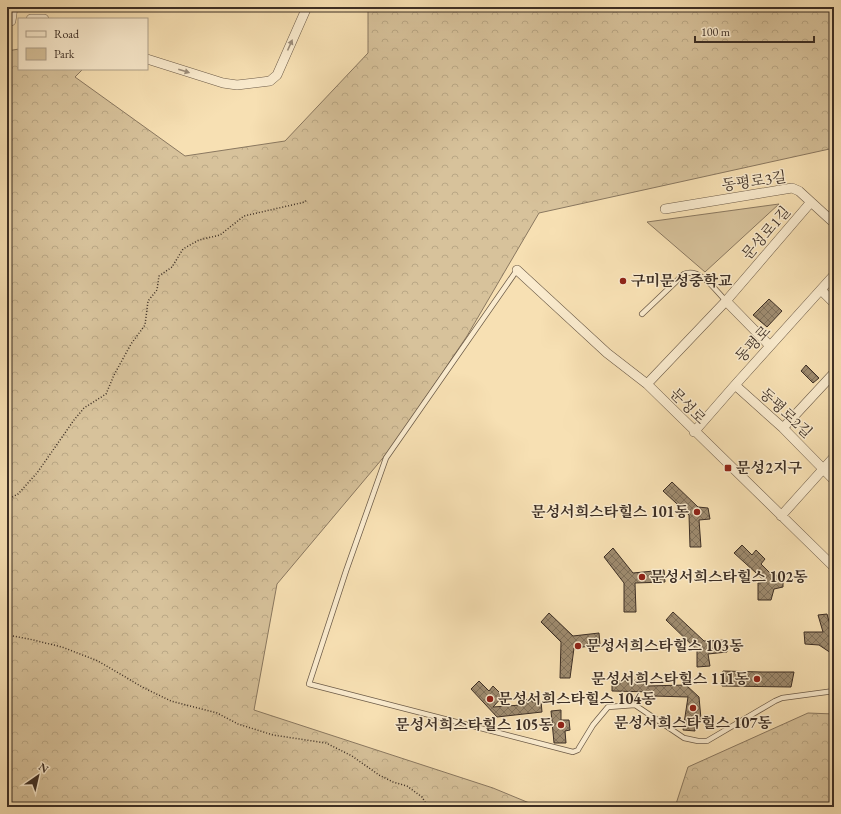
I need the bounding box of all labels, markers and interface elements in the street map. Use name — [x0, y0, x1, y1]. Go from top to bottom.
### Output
legend — [18, 18, 148, 70]
scale bar — [695, 18, 814, 44]
text: 100 m — [701, 24, 731, 40]
text: Road — [54, 26, 80, 42]
one-way arrow — [287, 39, 294, 51]
text: Park — [54, 46, 75, 62]
one-way arrow — [179, 68, 191, 74]
street label: 동평로3길 — [720, 167, 788, 194]
street label: 문성로1길 — [737, 202, 794, 263]
place label: 구미문성중학교 — [631, 271, 733, 290]
marker: 구미문성중학교 — [618, 276, 628, 286]
street label: 동평로 — [731, 321, 775, 366]
street label: 동평로2길 — [756, 383, 817, 442]
street label: 문성로 — [666, 384, 711, 428]
place label: 문성2지구 — [736, 458, 802, 477]
marker: 문성2지구 — [723, 463, 733, 473]
place label: 문성서희스타힐스 101동 — [531, 502, 689, 521]
marker: 문성서희스타힐스 101동 — [692, 507, 702, 517]
place label: 문성서희스타힐스 102동 — [650, 567, 808, 586]
marker: 문성서희스타힐스 102동 — [637, 572, 647, 582]
place label: 문성서희스타힐스 103동 — [586, 636, 744, 655]
marker: 문성서희스타힐스 103동 — [573, 641, 583, 651]
place label: 문성서희스타힐스 111동 — [591, 669, 749, 688]
marker: 문성서희스타힐스 111동 — [752, 674, 762, 684]
place label: 문성서희스타힐스 104동 — [498, 689, 656, 708]
marker: 문성서희스타힐스 104동 — [485, 694, 495, 704]
marker: 문성서희스타힐스 107동 — [688, 703, 698, 713]
place label: 문성서희스타힐스 107동 — [614, 713, 772, 732]
place label: 문성서희스타힐스 105동 — [395, 715, 553, 734]
marker: 문성서희스타힐스 105동 — [556, 720, 566, 730]
north arrow — [18, 756, 58, 796]
text: N — [36, 759, 51, 776]

